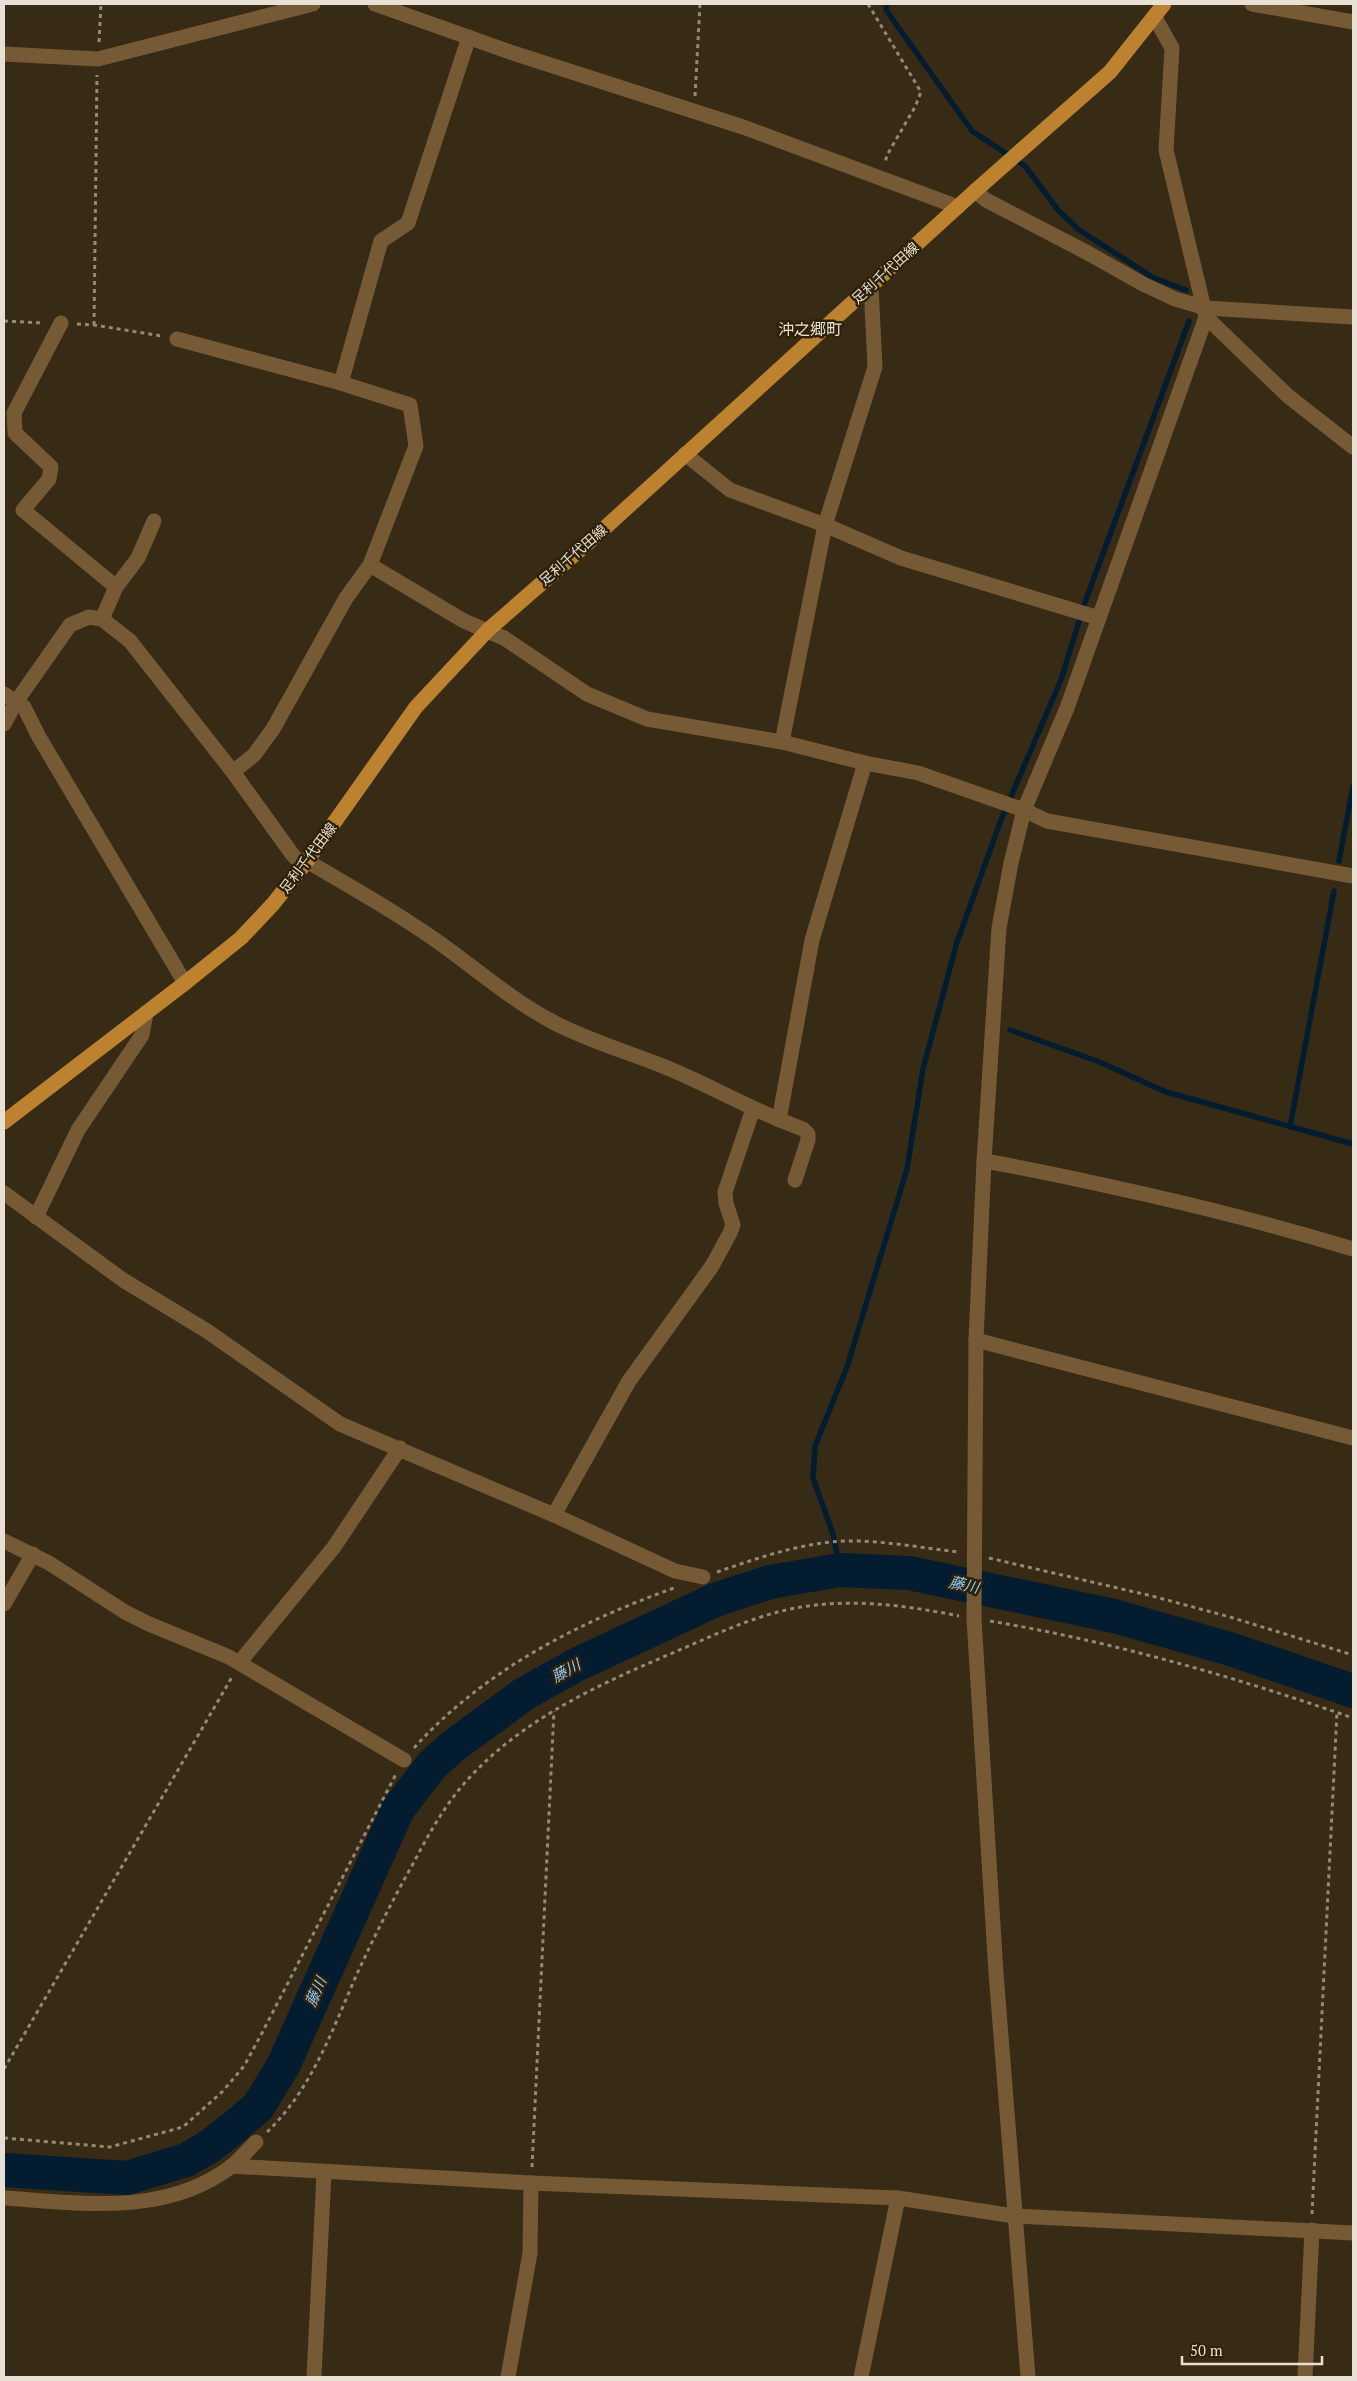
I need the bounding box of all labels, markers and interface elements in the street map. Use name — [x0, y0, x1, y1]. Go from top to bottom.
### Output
street label: 足利千代田線 — [847, 237, 922, 308]
district label: 沖之郷町 — [778, 318, 842, 340]
street label: 足利千代田線 — [535, 520, 611, 589]
street label: 足利千代田線 — [275, 818, 340, 897]
water label: 藤川 — [947, 1571, 983, 1597]
water label: 藤川 — [548, 1653, 585, 1686]
water label: 藤川 — [300, 1972, 331, 2009]
scale bar — [1182, 2334, 1322, 2366]
text: 50 m — [1190, 2340, 1223, 2360]

